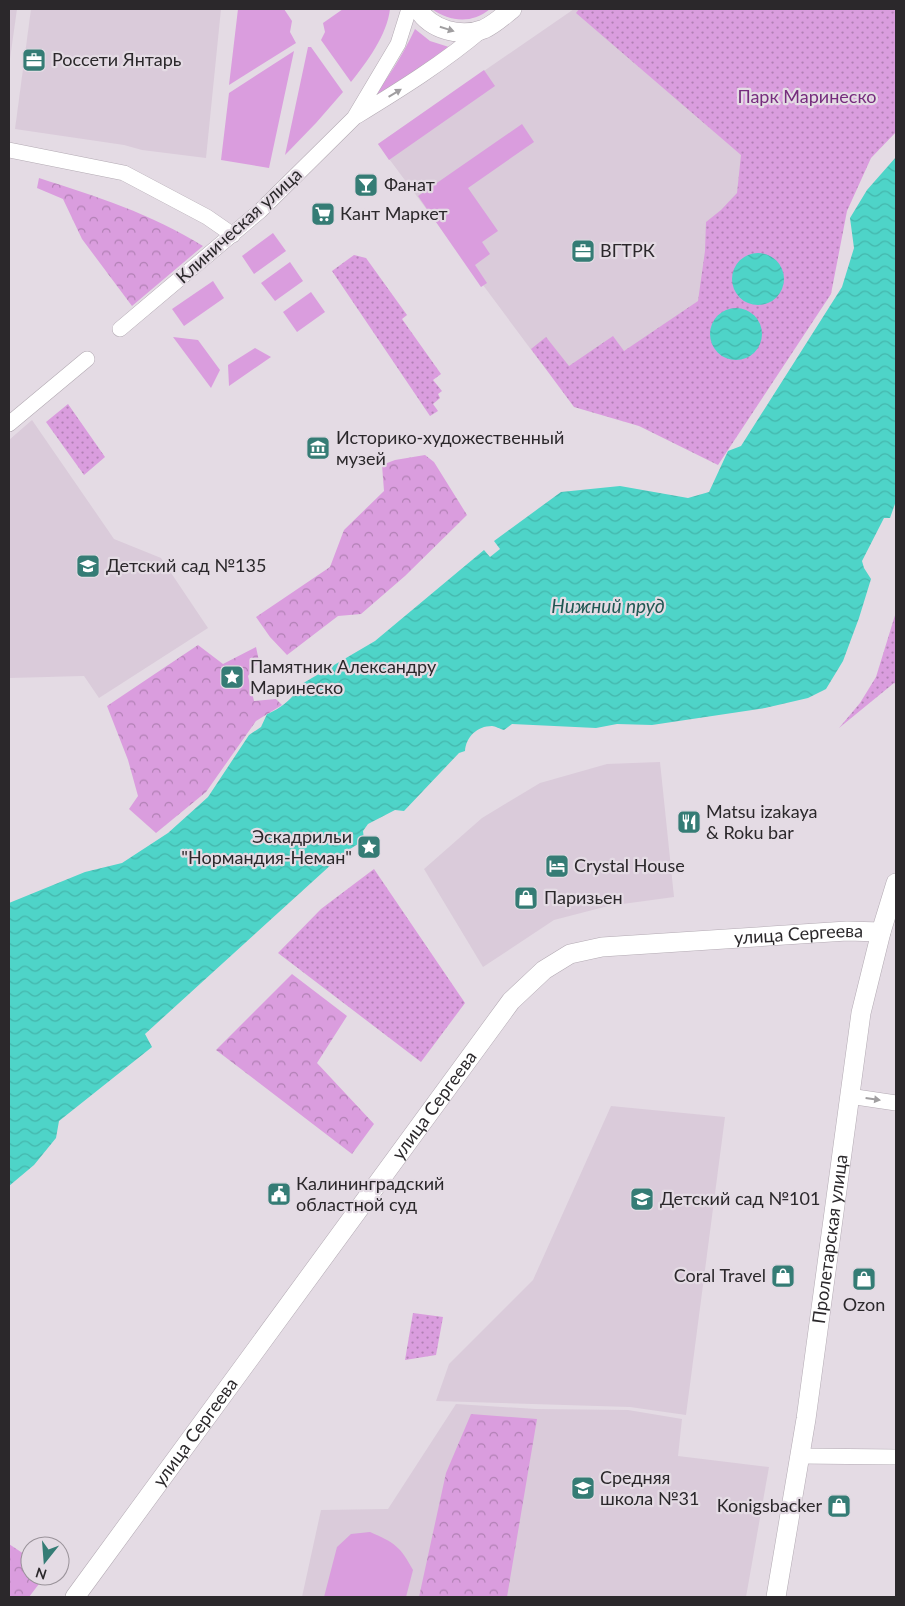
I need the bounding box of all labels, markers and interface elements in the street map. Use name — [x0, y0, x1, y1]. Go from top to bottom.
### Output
one-way arrow — [440, 25, 455, 33]
office icon: Россети Янтарь — [21, 47, 47, 73]
place label: Россети Янтарь — [52, 48, 182, 70]
park label: Парк Маринеско — [737, 85, 877, 107]
one-way arrow — [389, 88, 402, 97]
street label: Клиническая улица — [171, 163, 306, 288]
bar icon: Фанат — [353, 172, 379, 198]
place label: Фанат — [384, 173, 435, 195]
supermarket icon: Кант Маркет — [310, 201, 336, 227]
place label: Кант Маркет — [340, 202, 448, 224]
office icon: ВГТРК — [570, 238, 596, 264]
place label: ВГТРК — [600, 239, 655, 261]
place label: Историко-художественный музей — [336, 426, 564, 469]
museum icon: Историко-художественный музей — [305, 435, 331, 461]
school or university icon: Детский сад №135 — [75, 553, 101, 579]
place label: Детский сад №135 — [106, 554, 266, 576]
water label: Нижний пруд — [551, 594, 665, 617]
place label: Памятник Александру Маринеско — [250, 655, 437, 698]
place icon: Памятник Александру Маринеско — [219, 664, 245, 690]
place label: Matsu izakaya & Roku bar — [706, 800, 817, 843]
restaurant icon: Matsu izakaya & Roku bar — [676, 809, 702, 835]
place label: Эскадрильи "Нормандия-Неман" — [181, 825, 352, 868]
place icon: Эскадрильи "Нормандия-Неман" — [356, 834, 382, 860]
hotel icon: Crystal House — [544, 853, 570, 879]
place label: Crystal House — [574, 854, 685, 876]
shop icon: Паризьен — [513, 885, 539, 911]
place label: Паризьен — [544, 886, 623, 908]
street label: улица Сергеева — [733, 919, 863, 948]
street label: улица Сергеева — [387, 1046, 481, 1164]
one-way arrow — [865, 1095, 881, 1103]
street label: Пролетарская улица — [807, 1153, 852, 1325]
place label: Калининградский областной суд — [296, 1172, 444, 1215]
public building icon: Калининградский областной суд — [266, 1181, 292, 1207]
school or university icon: Детский сад №101 — [629, 1186, 655, 1212]
place label: Детский сад №101 — [660, 1187, 820, 1209]
shop icon: Coral Travel — [770, 1263, 796, 1289]
place label: Coral Travel — [674, 1264, 766, 1286]
shop icon: Ozon — [851, 1266, 877, 1292]
place label: Ozon — [843, 1293, 885, 1315]
street label: улица Сергеева — [148, 1373, 242, 1490]
place label: Средняя школа №31 — [600, 1466, 700, 1509]
school or university icon: Средняя школа №31 — [570, 1475, 596, 1501]
shop icon: Konigsbacker — [826, 1493, 852, 1519]
place label: Konigsbacker — [717, 1494, 822, 1516]
north arrow — [20, 1536, 70, 1586]
text: N — [33, 1564, 49, 1584]

